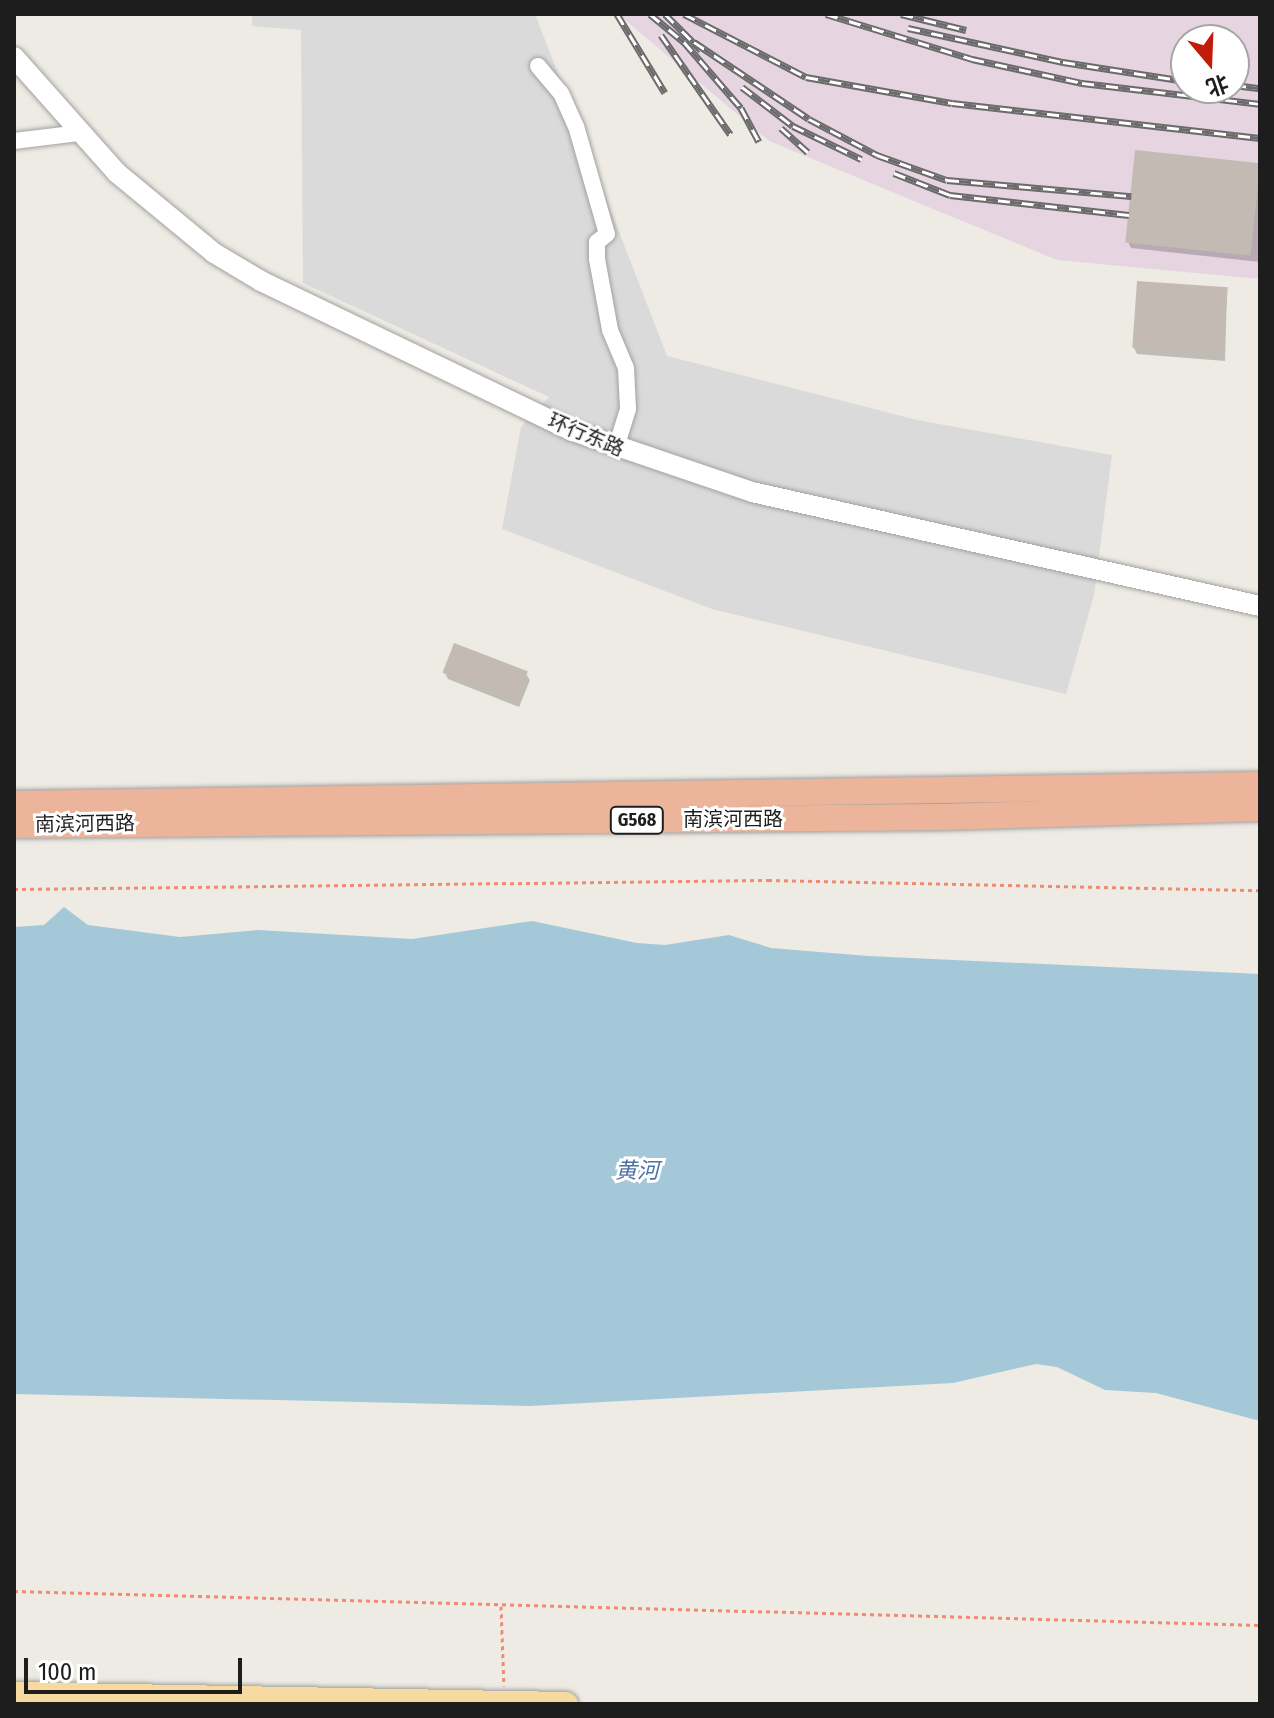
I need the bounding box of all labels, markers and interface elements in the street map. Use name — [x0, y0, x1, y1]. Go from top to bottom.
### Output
north arrow — [1170, 24, 1250, 104]
text: 北 — [1203, 69, 1232, 102]
street label: 环行东路 — [544, 408, 628, 462]
road number: G568 — [609, 806, 665, 834]
street label: 南滨河西路 — [683, 807, 783, 831]
street label: 南滨河西路 — [35, 811, 135, 837]
water label: 黄河 — [615, 1158, 659, 1184]
scale bar — [28, 1642, 246, 1692]
text: 100 m — [38, 1658, 96, 1686]

